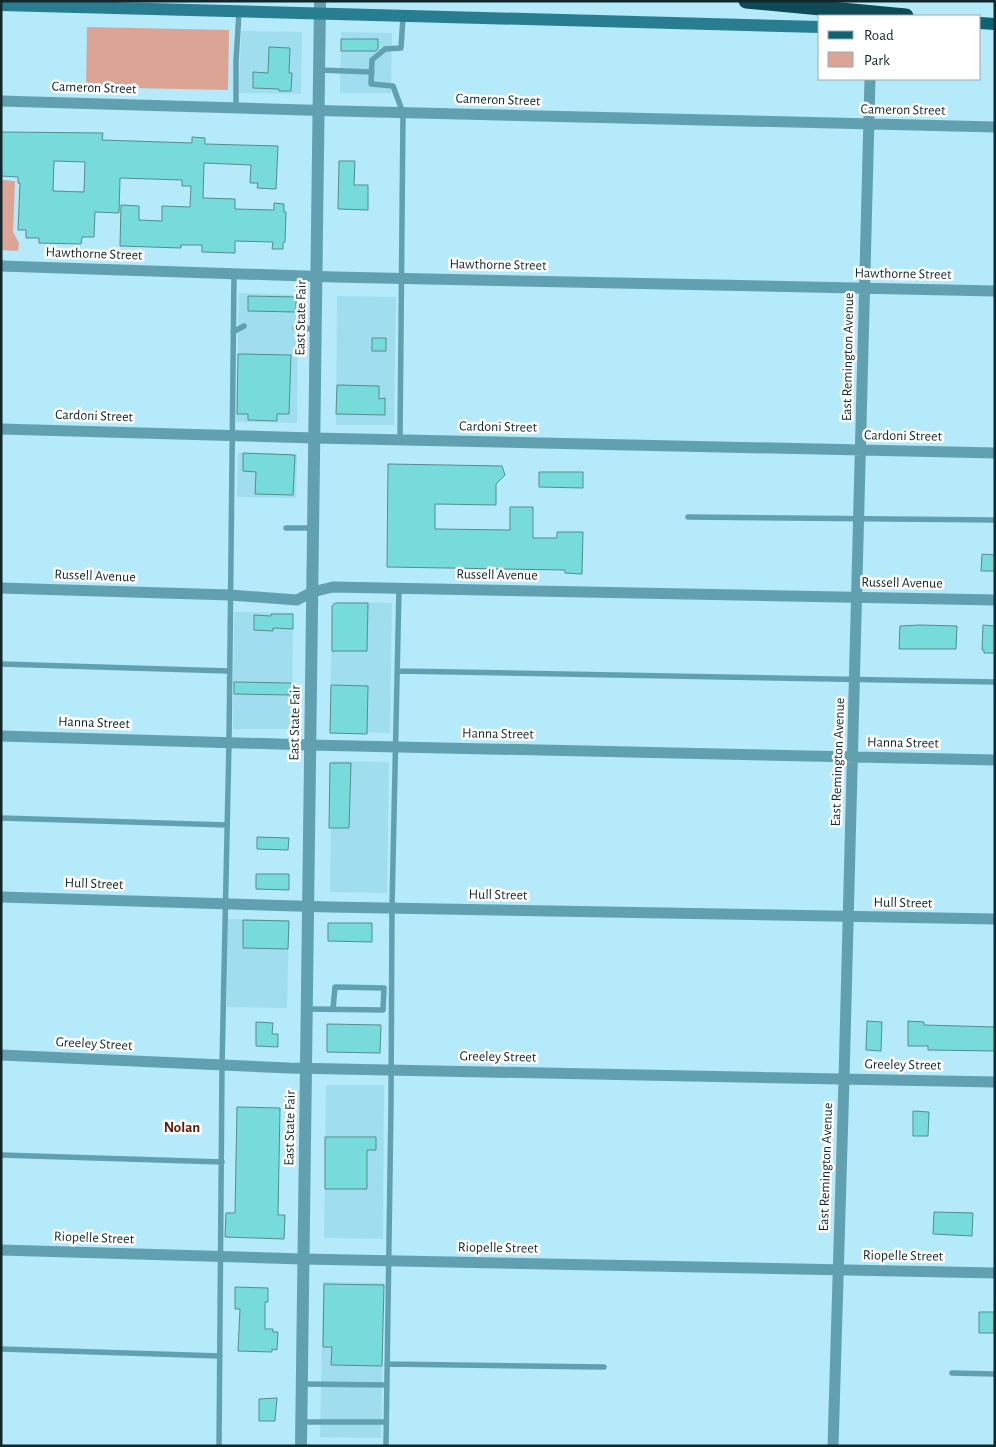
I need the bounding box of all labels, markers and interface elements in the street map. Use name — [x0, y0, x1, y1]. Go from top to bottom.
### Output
legend — [818, 15, 981, 80]
text: Road — [864, 28, 894, 43]
text: Park — [864, 53, 890, 68]
street label: Cameron Street — [51, 80, 137, 96]
street label: Cameron Street — [455, 92, 541, 108]
street label: Cameron Street — [860, 102, 946, 118]
street label: Hawthorne Street — [45, 245, 143, 263]
street label: Hawthorne Street — [449, 257, 547, 273]
street label: Hawthorne Street — [854, 266, 952, 282]
street label: East State Fair — [293, 280, 309, 356]
street label: East Remington Avenue — [840, 293, 856, 421]
street label: Cardoni Street — [55, 408, 134, 424]
street label: Cardoni Street — [459, 419, 538, 435]
street label: Cardoni Street — [864, 428, 943, 444]
street label: Russell Avenue — [456, 567, 538, 583]
street label: Russell Avenue — [54, 568, 136, 584]
street label: Russell Avenue — [861, 575, 943, 591]
street label: East State Fair — [287, 685, 303, 761]
street label: East Remington Avenue — [829, 697, 847, 827]
street label: Hanna Street — [58, 715, 131, 731]
street label: Hanna Street — [462, 726, 534, 742]
street label: Hanna Street — [867, 735, 939, 751]
street label: Hull Street — [64, 876, 124, 892]
street label: Hull Street — [468, 887, 528, 903]
street label: Hull Street — [873, 895, 933, 911]
street label: Greeley Street — [55, 1035, 133, 1053]
street label: Greeley Street — [460, 1049, 537, 1065]
street label: Greeley Street — [865, 1057, 942, 1073]
street label: East State Fair — [282, 1090, 298, 1166]
street label: East Remington Avenue — [817, 1102, 835, 1232]
district label: Nolan — [164, 1120, 200, 1135]
street label: Riopelle Street — [54, 1230, 135, 1246]
street label: Riopelle Street — [458, 1240, 539, 1256]
street label: Riopelle Street — [863, 1248, 944, 1264]

